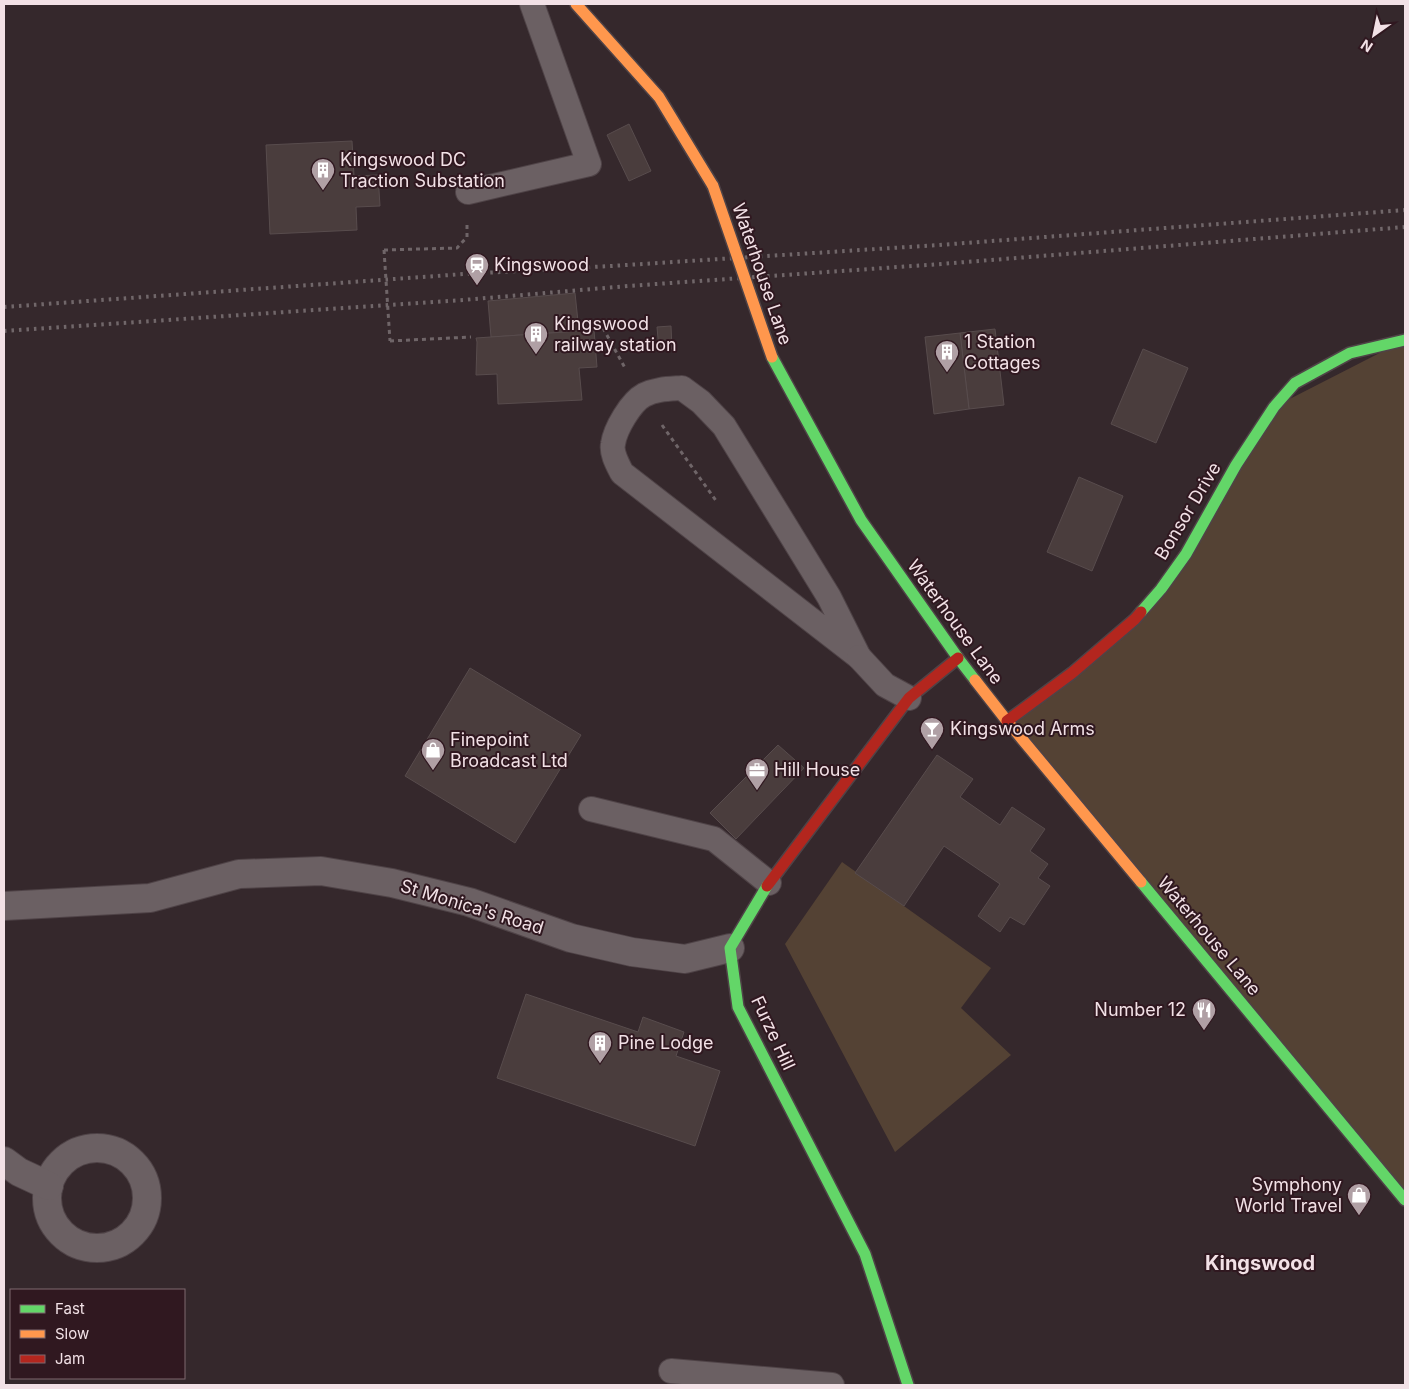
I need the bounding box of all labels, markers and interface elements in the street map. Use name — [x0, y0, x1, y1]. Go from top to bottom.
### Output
north arrow — [1349, 10, 1399, 60]
text: N — [1358, 36, 1376, 56]
place label: Kingswood DC Traction Substation — [340, 149, 505, 191]
building icon: Kingswood DC Traction Substation — [310, 157, 336, 191]
street label: Waterhouse Lane — [728, 200, 797, 348]
station icon: Kingswood — [464, 252, 490, 286]
place label: Kingswood — [494, 254, 589, 275]
place label: Kingswood railway station — [554, 313, 677, 355]
building icon: Kingswood railway station — [523, 321, 549, 355]
place label: 1 Station Cottages — [964, 331, 1041, 373]
building icon: 1 Station Cottages — [934, 339, 960, 373]
street label: Bonsor Drive — [1150, 458, 1225, 563]
street label: Waterhouse Lane — [903, 555, 1008, 688]
bar icon: Kingswood Arms — [919, 716, 945, 750]
place label: Kingswood Arms — [950, 718, 1095, 739]
place label: Finepoint Broadcast Ltd — [450, 729, 568, 771]
shop icon: Finepoint Broadcast Ltd — [420, 737, 446, 771]
office icon: Hill House — [744, 757, 770, 791]
place label: Hill House — [774, 759, 860, 780]
street label: Waterhouse Lane — [1154, 872, 1265, 999]
street label: St Monica's Road — [398, 875, 546, 938]
street label: Furze Hill — [747, 992, 800, 1073]
restaurant icon: Number 12 — [1191, 997, 1217, 1031]
place label: Number 12 — [1094, 999, 1186, 1020]
building icon: Pine Lodge — [587, 1030, 613, 1064]
place label: Pine Lodge — [618, 1032, 714, 1053]
place label: Symphony World Travel — [1235, 1174, 1342, 1216]
shop icon: Symphony World Travel — [1346, 1182, 1372, 1216]
district label: Kingswood — [1205, 1251, 1315, 1275]
legend — [10, 1289, 185, 1379]
text: Fast — [55, 1299, 85, 1318]
text: Slow — [55, 1324, 89, 1343]
text: Jam — [55, 1349, 85, 1368]

